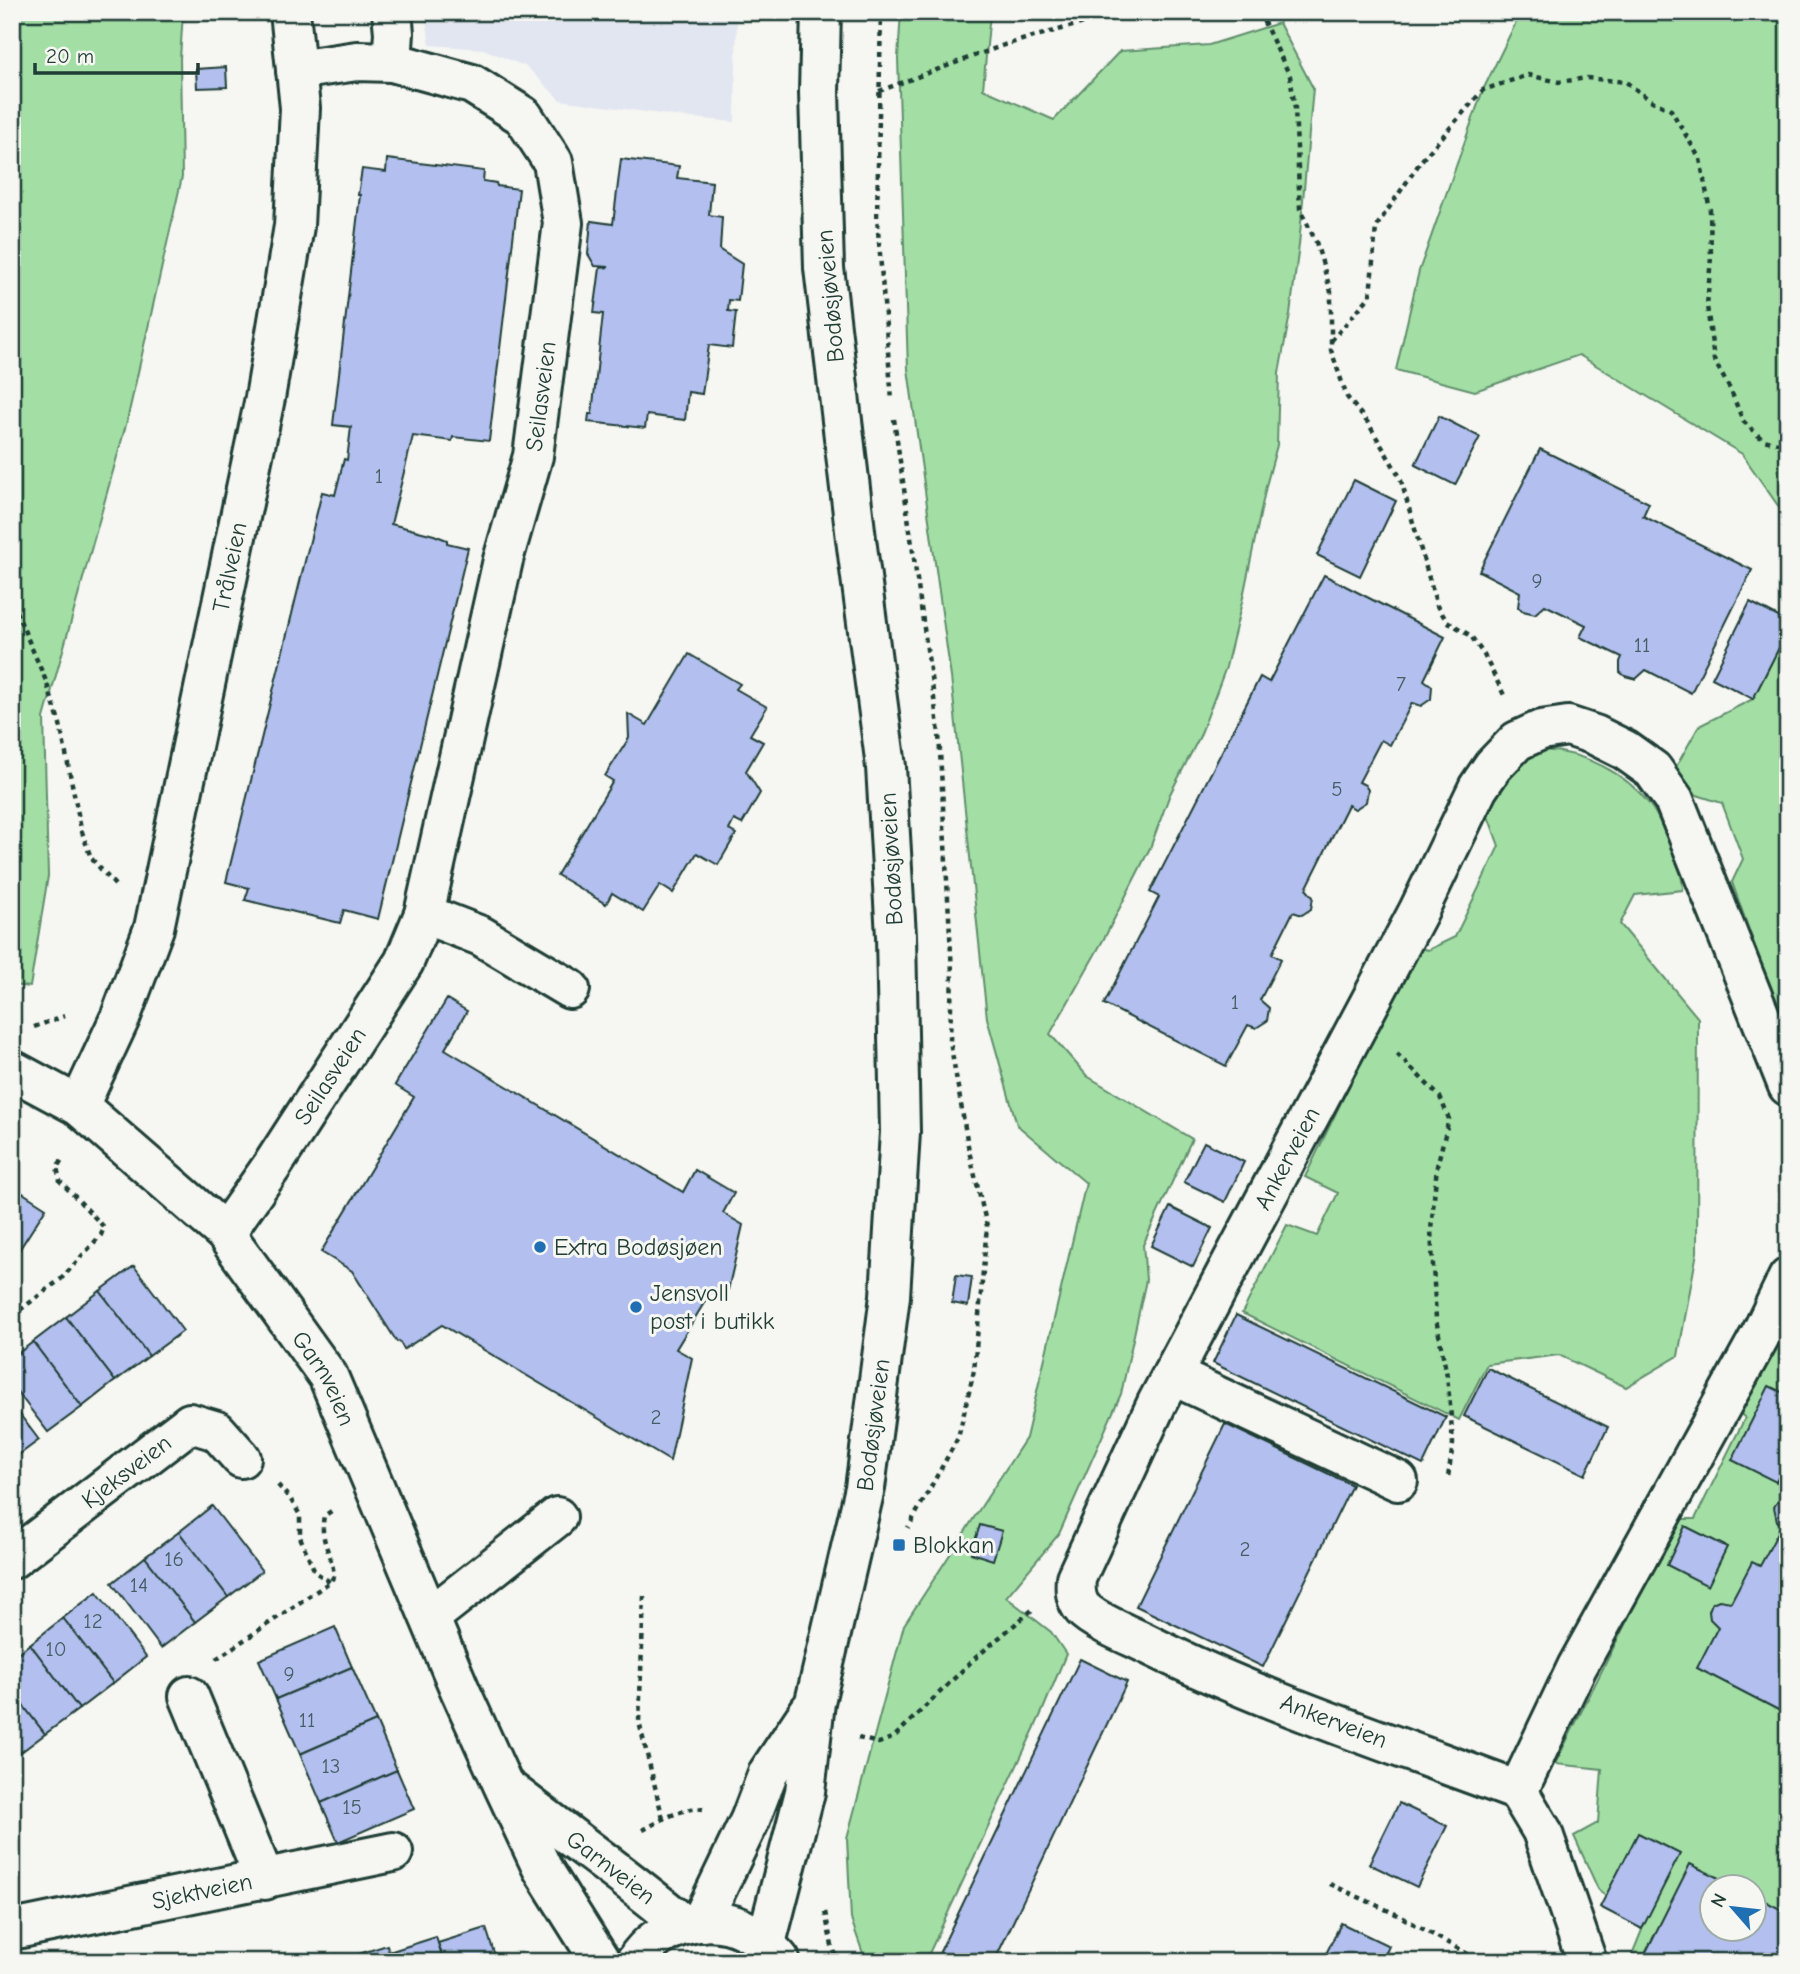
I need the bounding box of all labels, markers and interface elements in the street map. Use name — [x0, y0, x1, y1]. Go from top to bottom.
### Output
scale bar — [35, 32, 198, 76]
text: 20 m — [46, 44, 94, 68]
street label: Bodøsjøveien — [810, 228, 850, 364]
street label: Seilasveien — [520, 340, 562, 453]
house number: 1 — [375, 464, 383, 488]
street label: Trålveien — [207, 520, 253, 615]
house number: 9 — [1531, 569, 1543, 593]
house number: 11 — [1634, 633, 1650, 657]
house number: 7 — [1396, 672, 1406, 696]
house number: 5 — [1331, 777, 1343, 801]
street label: Bodøsjøveien — [874, 792, 908, 926]
house number: 1 — [1231, 990, 1239, 1014]
street label: Seilasveien — [288, 1022, 372, 1130]
street label: Ankerveien — [1248, 1102, 1326, 1215]
place label: Extra Bodøsjøen — [554, 1233, 723, 1261]
marker: Extra Bodøsjøen — [532, 1239, 548, 1255]
place label: Jensvoll post i butikk — [650, 1279, 775, 1335]
marker: Jensvoll post i butikk — [628, 1299, 644, 1315]
street label: Garnveien — [286, 1325, 361, 1430]
street label: Bodøsjøveien — [851, 1357, 896, 1493]
house number: 2 — [651, 1405, 661, 1429]
street label: Kjeksveien — [76, 1429, 177, 1515]
place label: Blokkan — [913, 1531, 994, 1559]
marker: Blokkan — [891, 1537, 907, 1553]
house number: 2 — [1240, 1537, 1250, 1561]
house number: 16 — [164, 1547, 184, 1571]
house number: 14 — [130, 1573, 148, 1597]
house number: 12 — [83, 1609, 103, 1633]
house number: 10 — [45, 1637, 67, 1661]
house number: 9 — [283, 1662, 295, 1686]
street label: Ankerveien — [1277, 1688, 1391, 1754]
house number: 11 — [299, 1708, 315, 1732]
house number: 13 — [322, 1754, 340, 1778]
house number: 15 — [342, 1795, 362, 1819]
street label: Garnveien — [561, 1824, 661, 1910]
street label: Sjektveien — [149, 1867, 255, 1915]
north arrow — [1699, 1872, 1769, 1942]
text: N — [1706, 1890, 1731, 1911]

